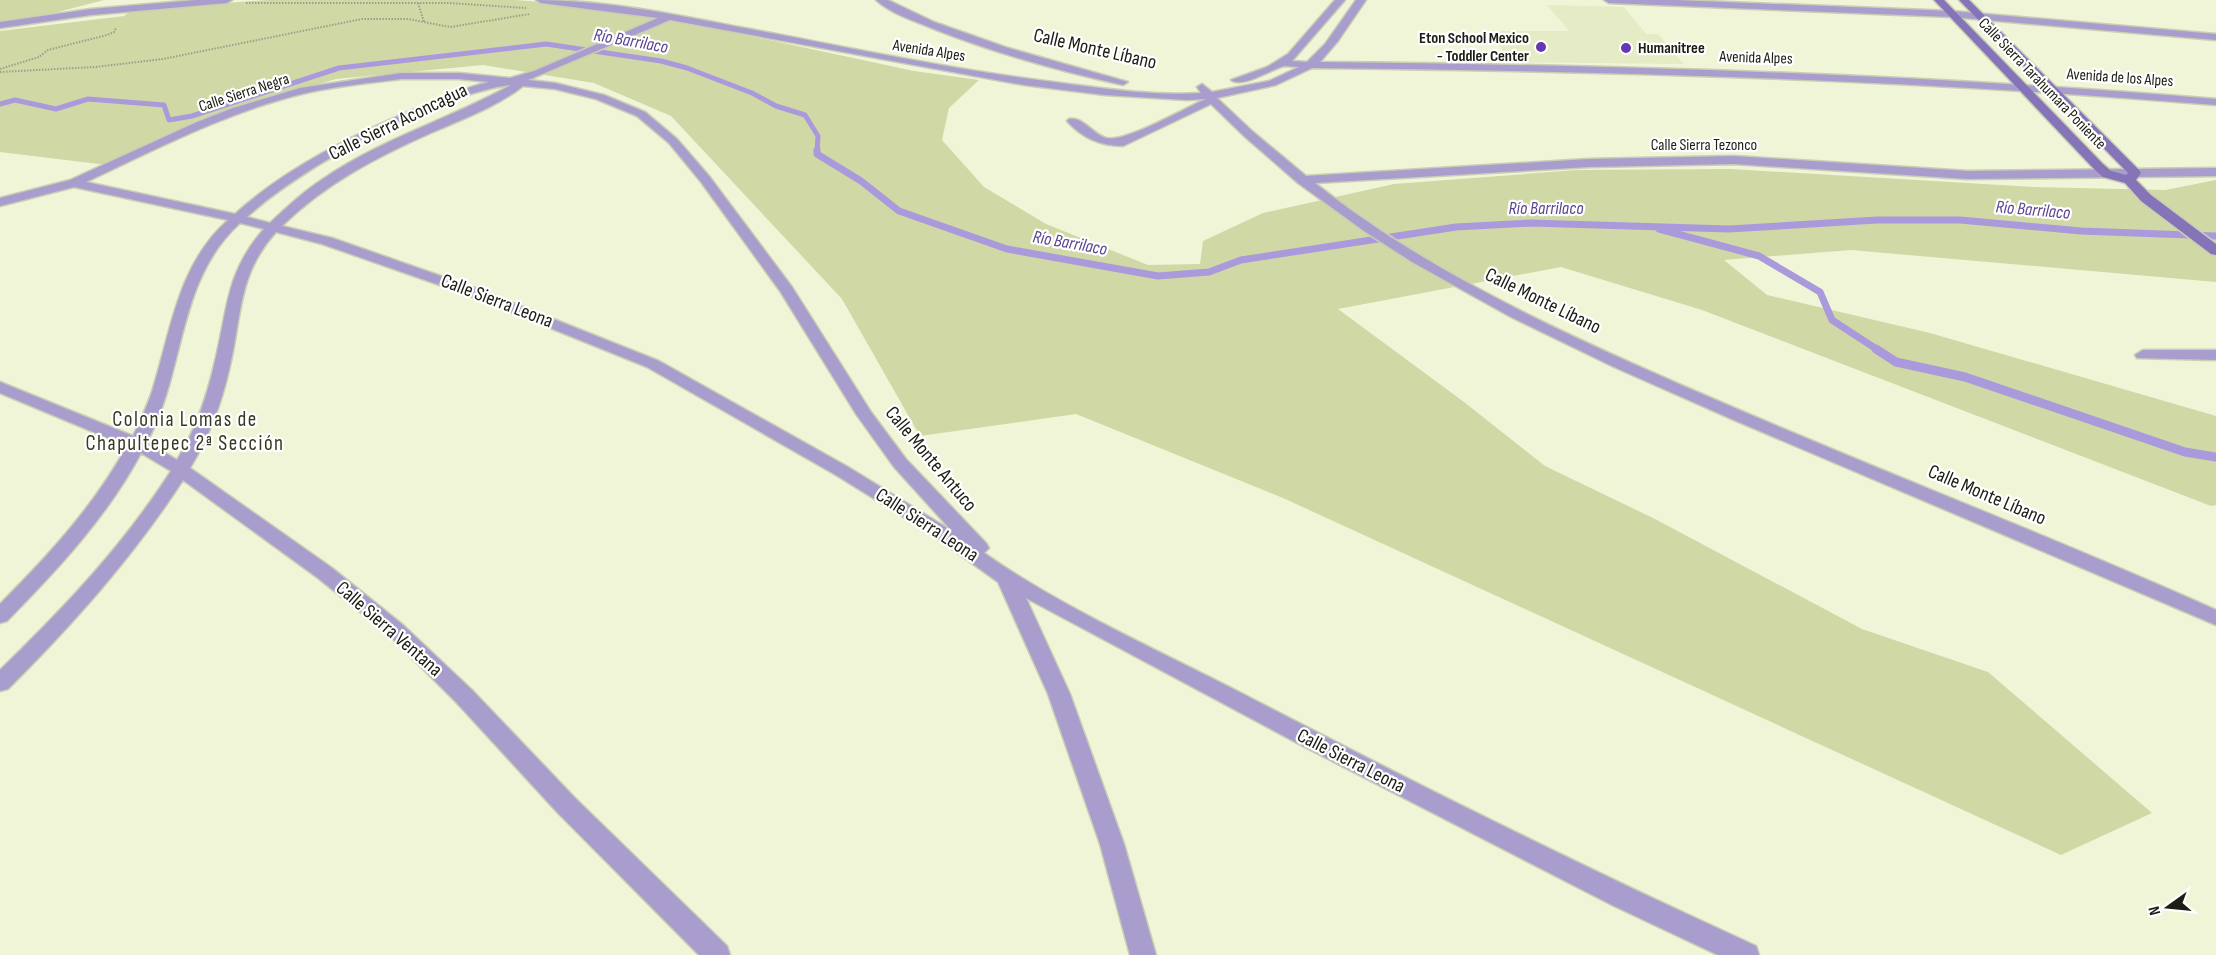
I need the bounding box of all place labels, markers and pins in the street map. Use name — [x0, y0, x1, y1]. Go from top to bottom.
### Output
place label: Eton School Mexico - Toddler Center — [1419, 29, 1529, 66]
place label: Humanitree — [1638, 39, 1705, 58]
marker: Eton School Mexico - Toddler Center — [1534, 40, 1548, 54]
marker: Humanitree — [1619, 41, 1633, 55]

